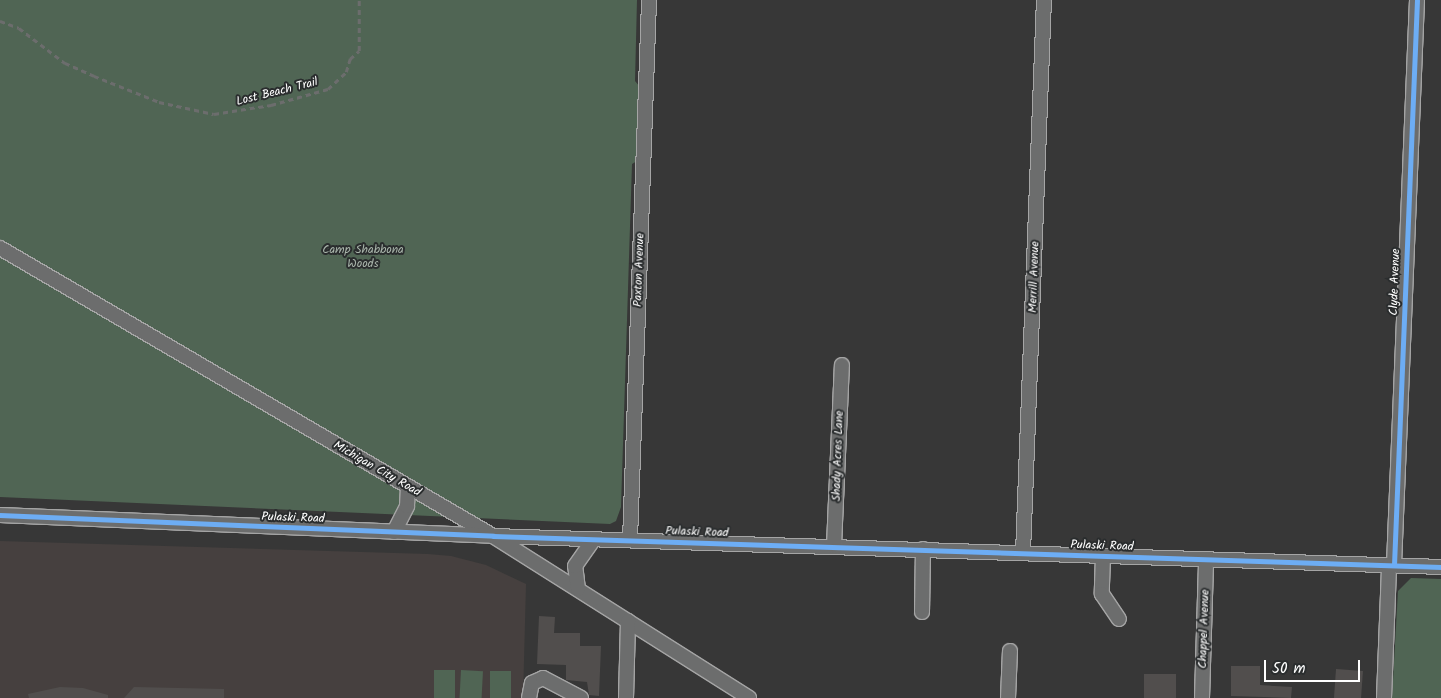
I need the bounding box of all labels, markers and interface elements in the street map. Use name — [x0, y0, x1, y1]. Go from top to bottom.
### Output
street label: Lost Beach Trail — [235, 75, 319, 109]
street label: Paxton Avenue — [631, 233, 647, 307]
street label: Merrill Avenue — [1026, 241, 1042, 313]
park label: Camp Shabbona Woods — [322, 243, 404, 271]
street label: Clyde Avenue — [1387, 248, 1403, 316]
street label: Shady Acres Lane — [829, 410, 847, 502]
street label: Michigan City Road — [331, 438, 423, 500]
street label: Pulaski Road — [261, 510, 325, 526]
street label: Pulaski Road — [665, 524, 729, 540]
street label: Pulaski Road — [1070, 538, 1134, 554]
street label: Chappel Avenue — [1195, 589, 1213, 669]
scale bar — [1266, 650, 1362, 682]
text: 50 m — [1272, 657, 1306, 681]

